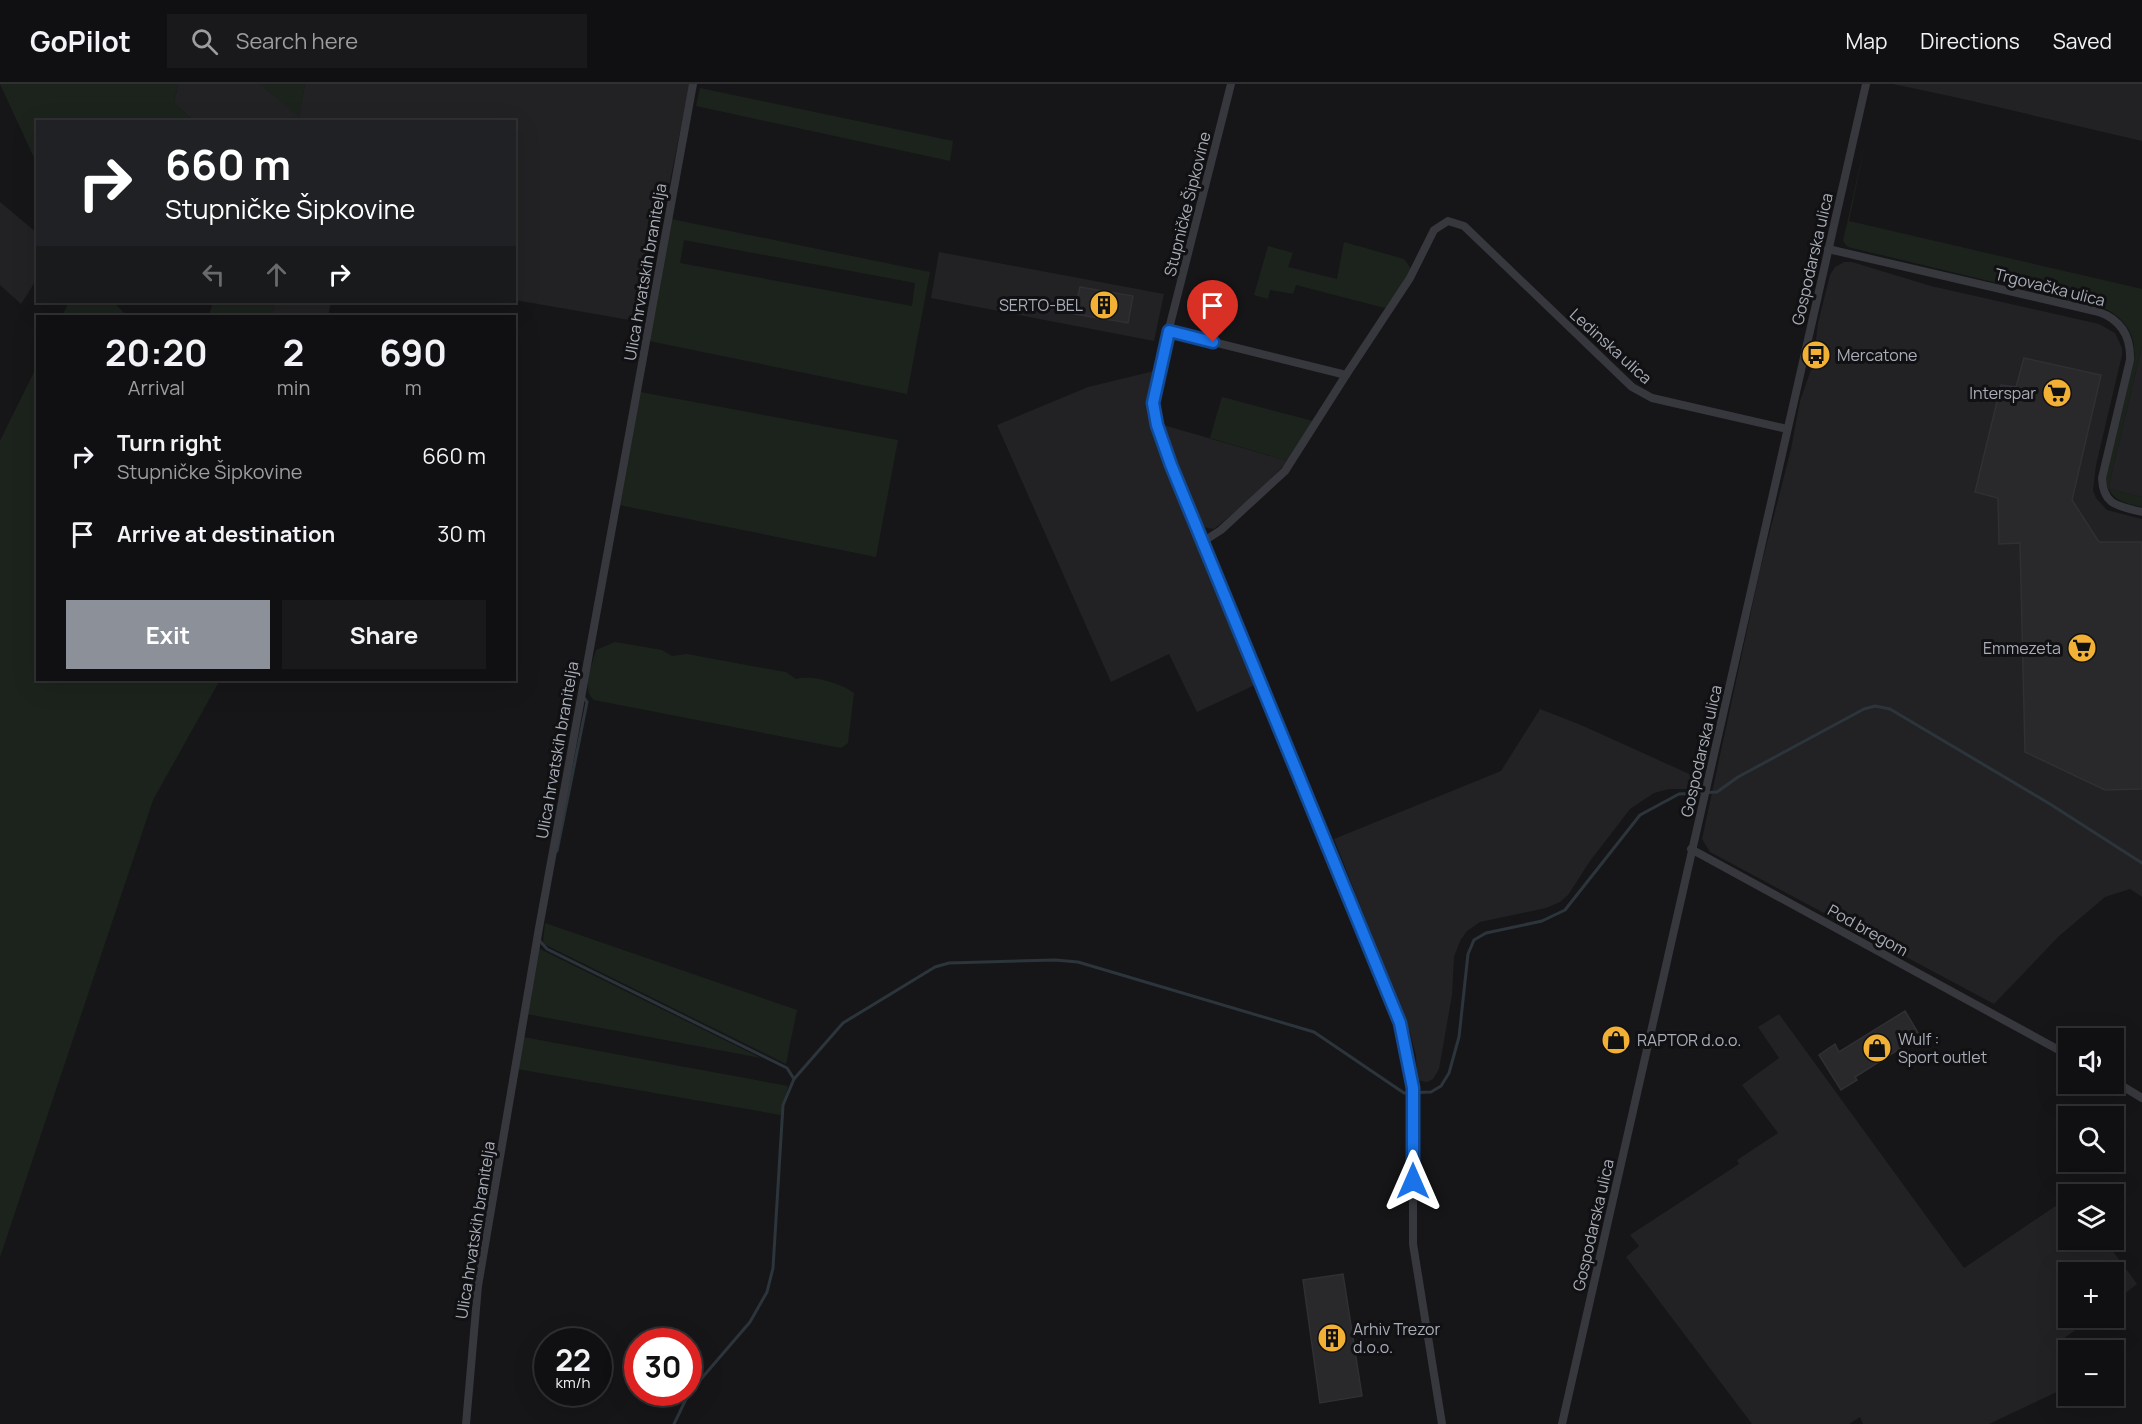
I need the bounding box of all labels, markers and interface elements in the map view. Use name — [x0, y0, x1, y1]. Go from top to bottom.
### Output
search box — [167, 14, 587, 68]
text: GoPilot — [30, 22, 131, 60]
icon: search — [188, 25, 221, 58]
text: Search here — [236, 26, 358, 56]
text: Map — [1846, 27, 1887, 55]
text: Directions — [1920, 27, 2020, 55]
text: Saved — [2053, 27, 2112, 55]
street label: Stupničke Šipkovine — [1158, 129, 1216, 279]
text: 660 m — [165, 135, 291, 193]
icon: right — [66, 144, 144, 222]
street label: Ulica hrvatskih branitelja — [619, 182, 671, 362]
text: Stupničke Šipkovine — [165, 190, 415, 227]
street label: Gospodarska ulica — [1786, 191, 1838, 327]
icon: left — [197, 258, 230, 291]
icon: ahead — [260, 258, 293, 291]
icon: right — [323, 258, 356, 291]
street label: Trgovačka ulica — [1993, 263, 2107, 311]
pin — [1187, 280, 1238, 342]
building icon: SERTO-BEL — [1088, 289, 1120, 321]
icon: arrive — [1196, 289, 1229, 322]
place label: SERTO-BEL — [999, 294, 1083, 316]
street label: Ledinska ulica — [1565, 303, 1657, 389]
text: 20:20 — [105, 328, 208, 377]
text: 2 — [283, 328, 304, 377]
text: 690 — [379, 328, 447, 377]
bus stop icon: Mercatone — [1800, 339, 1832, 371]
place label: Mercatone — [1837, 344, 1917, 366]
text: Arrival — [128, 374, 185, 401]
text: min — [277, 374, 310, 401]
text: m — [405, 374, 422, 401]
supermarket icon: Interspar — [2041, 377, 2073, 409]
place label: Interspar — [1969, 382, 2036, 404]
text: Turn right — [117, 428, 222, 458]
icon: right — [66, 440, 99, 473]
text: 660 m — [422, 441, 486, 471]
text: Stupničke Šipkovine — [117, 458, 302, 485]
icon: arrive — [66, 518, 99, 551]
text: Arrive at destination — [117, 519, 335, 549]
text: 30 m — [437, 519, 486, 549]
button: Exit — [66, 600, 270, 669]
button: Share — [282, 600, 486, 669]
supermarket icon: Emmezeta — [2066, 632, 2098, 664]
place label: Emmezeta — [1983, 637, 2061, 659]
street label: Ulica hrvatskih branitelja — [531, 660, 583, 840]
street label: Gospodarska ulica — [1675, 683, 1727, 819]
street label: Pod bregom — [1824, 899, 1912, 961]
shop icon: RAPTOR d.o.o. — [1600, 1024, 1632, 1056]
place label: Wulf : Sport outlet — [1898, 1028, 1987, 1068]
map controls — [2058, 1028, 2124, 1406]
button: sound — [2058, 1028, 2124, 1094]
place label: RAPTOR d.o.o. — [1637, 1029, 1741, 1051]
shop icon: Wulf : Sport outlet — [1861, 1032, 1893, 1064]
button: search — [2058, 1106, 2124, 1172]
street label: Ulica hrvatskih branitelja — [450, 1140, 500, 1320]
position arrow — [1381, 1149, 1445, 1213]
street label: Gospodarska ulica — [1567, 1157, 1619, 1293]
button: layers — [2058, 1184, 2124, 1250]
button: + — [2058, 1262, 2124, 1328]
place label: Arhiv Trezor d.o.o. — [1353, 1318, 1440, 1358]
building icon: Arhiv Trezor d.o.o. — [1316, 1322, 1348, 1354]
speed limit sign: 30 — [624, 1328, 702, 1406]
text: 22 — [555, 1339, 591, 1380]
button: − — [2058, 1340, 2124, 1406]
text: km/h — [556, 1372, 590, 1393]

